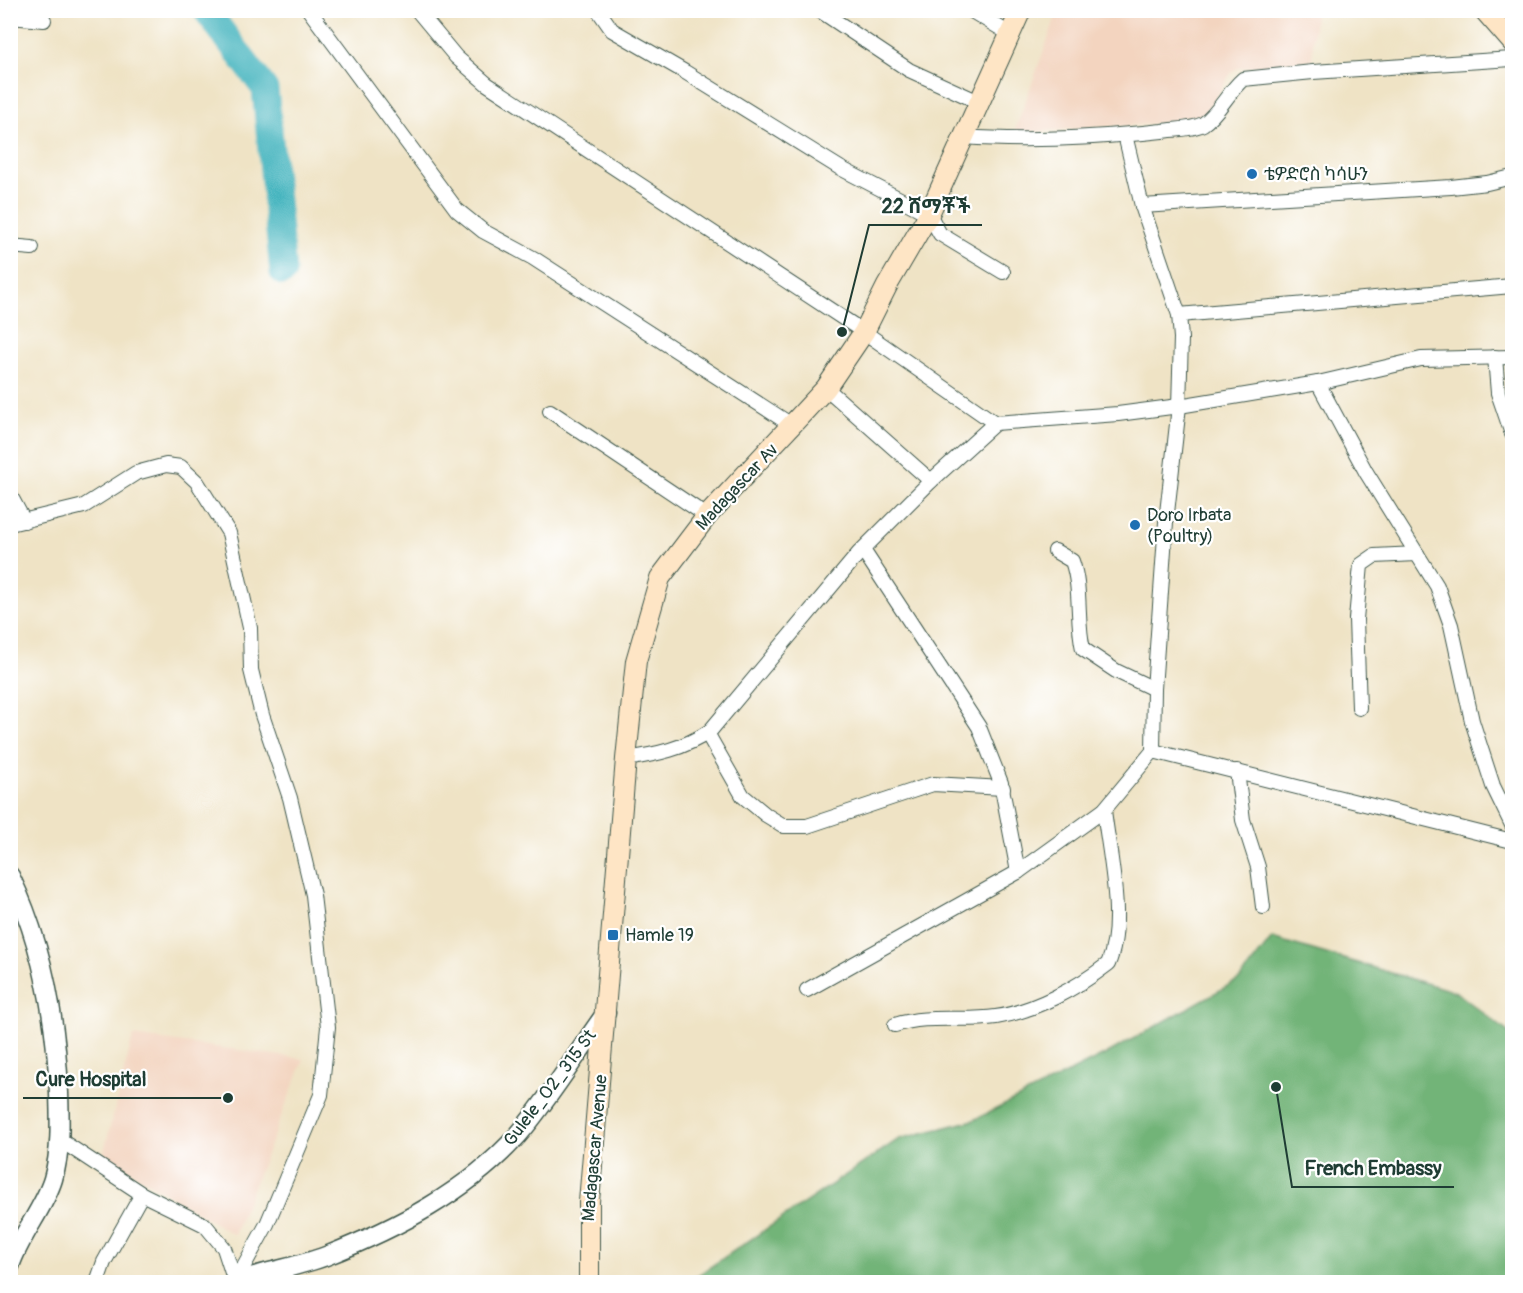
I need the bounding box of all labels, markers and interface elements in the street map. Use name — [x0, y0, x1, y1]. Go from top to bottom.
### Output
place label: ቴዎድሮስ ካሳሁን — [1264, 163, 1368, 186]
marker: ቴዎድሮስ ካሳሁን — [1245, 167, 1259, 181]
callout: 22 ሸማቾች — [869, 187, 982, 225]
text: 22 ሸማቾች — [881, 194, 971, 219]
street label: Madagascar Av — [691, 439, 783, 535]
place label: Doro Irbata (Poultry) — [1147, 504, 1231, 548]
marker: Doro Irbata (Poultry) — [1128, 518, 1142, 532]
place label: Hamle 19 — [625, 924, 694, 947]
marker: Hamle 19 — [606, 928, 620, 942]
street label: Gulele_02_315 St — [499, 1024, 602, 1151]
callout: Cure Hospital — [23, 1060, 158, 1098]
text: Cure Hospital — [36, 1067, 146, 1092]
street label: Madagascar Avenue — [577, 1074, 613, 1222]
callout: French Embassy — [1292, 1149, 1454, 1187]
text: French Embassy — [1304, 1156, 1442, 1181]

